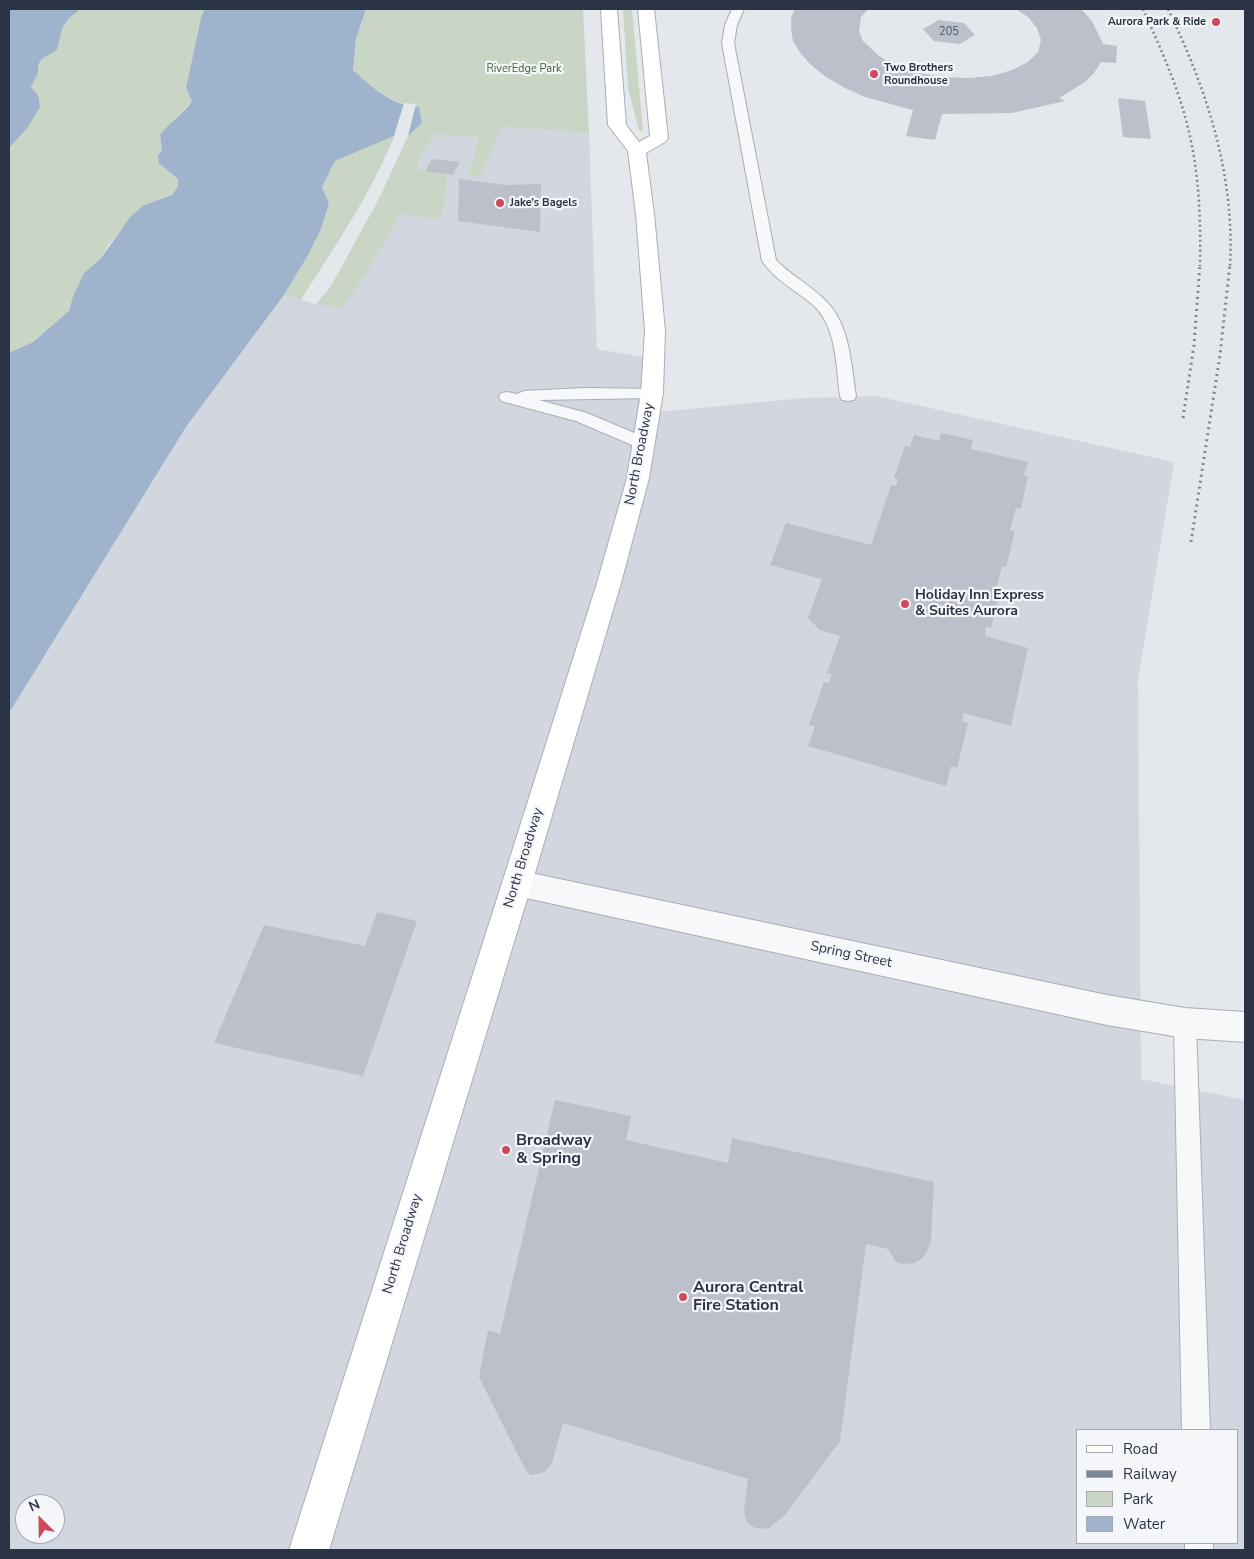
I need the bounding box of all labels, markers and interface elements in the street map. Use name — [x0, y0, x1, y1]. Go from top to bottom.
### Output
place label: Aurora Park & Ride — [1108, 15, 1206, 29]
marker: Aurora Park & Ride — [1210, 16, 1222, 28]
house number: 205 — [939, 25, 959, 39]
place label: Two Brothers Roundhouse — [884, 61, 953, 87]
park label: RiverEdge Park — [486, 62, 562, 76]
marker: Two Brothers Roundhouse — [868, 68, 880, 80]
place label: Jake’s Bagels — [510, 196, 577, 210]
marker: Jake’s Bagels — [494, 197, 506, 209]
street label: North Broadway — [622, 401, 658, 507]
place label: Holiday Inn Express & Suites Aurora — [915, 588, 1044, 620]
marker: Holiday Inn Express & Suites Aurora — [899, 598, 911, 610]
street label: North Broadway — [501, 806, 547, 910]
street label: Spring Street — [809, 938, 893, 972]
place label: Broadway & Spring — [516, 1131, 591, 1169]
marker: Broadway & Spring — [500, 1144, 512, 1156]
street label: North Broadway — [380, 1192, 426, 1296]
place label: Aurora Central Fire Station — [693, 1278, 803, 1316]
marker: Aurora Central Fire Station — [677, 1291, 689, 1303]
legend — [1076, 1429, 1239, 1544]
text: Road — [1123, 1439, 1158, 1459]
text: Railway — [1123, 1464, 1177, 1484]
text: Park — [1123, 1489, 1153, 1509]
north arrow — [15, 1494, 65, 1544]
text: N — [26, 1495, 43, 1516]
text: Water — [1123, 1514, 1165, 1534]

